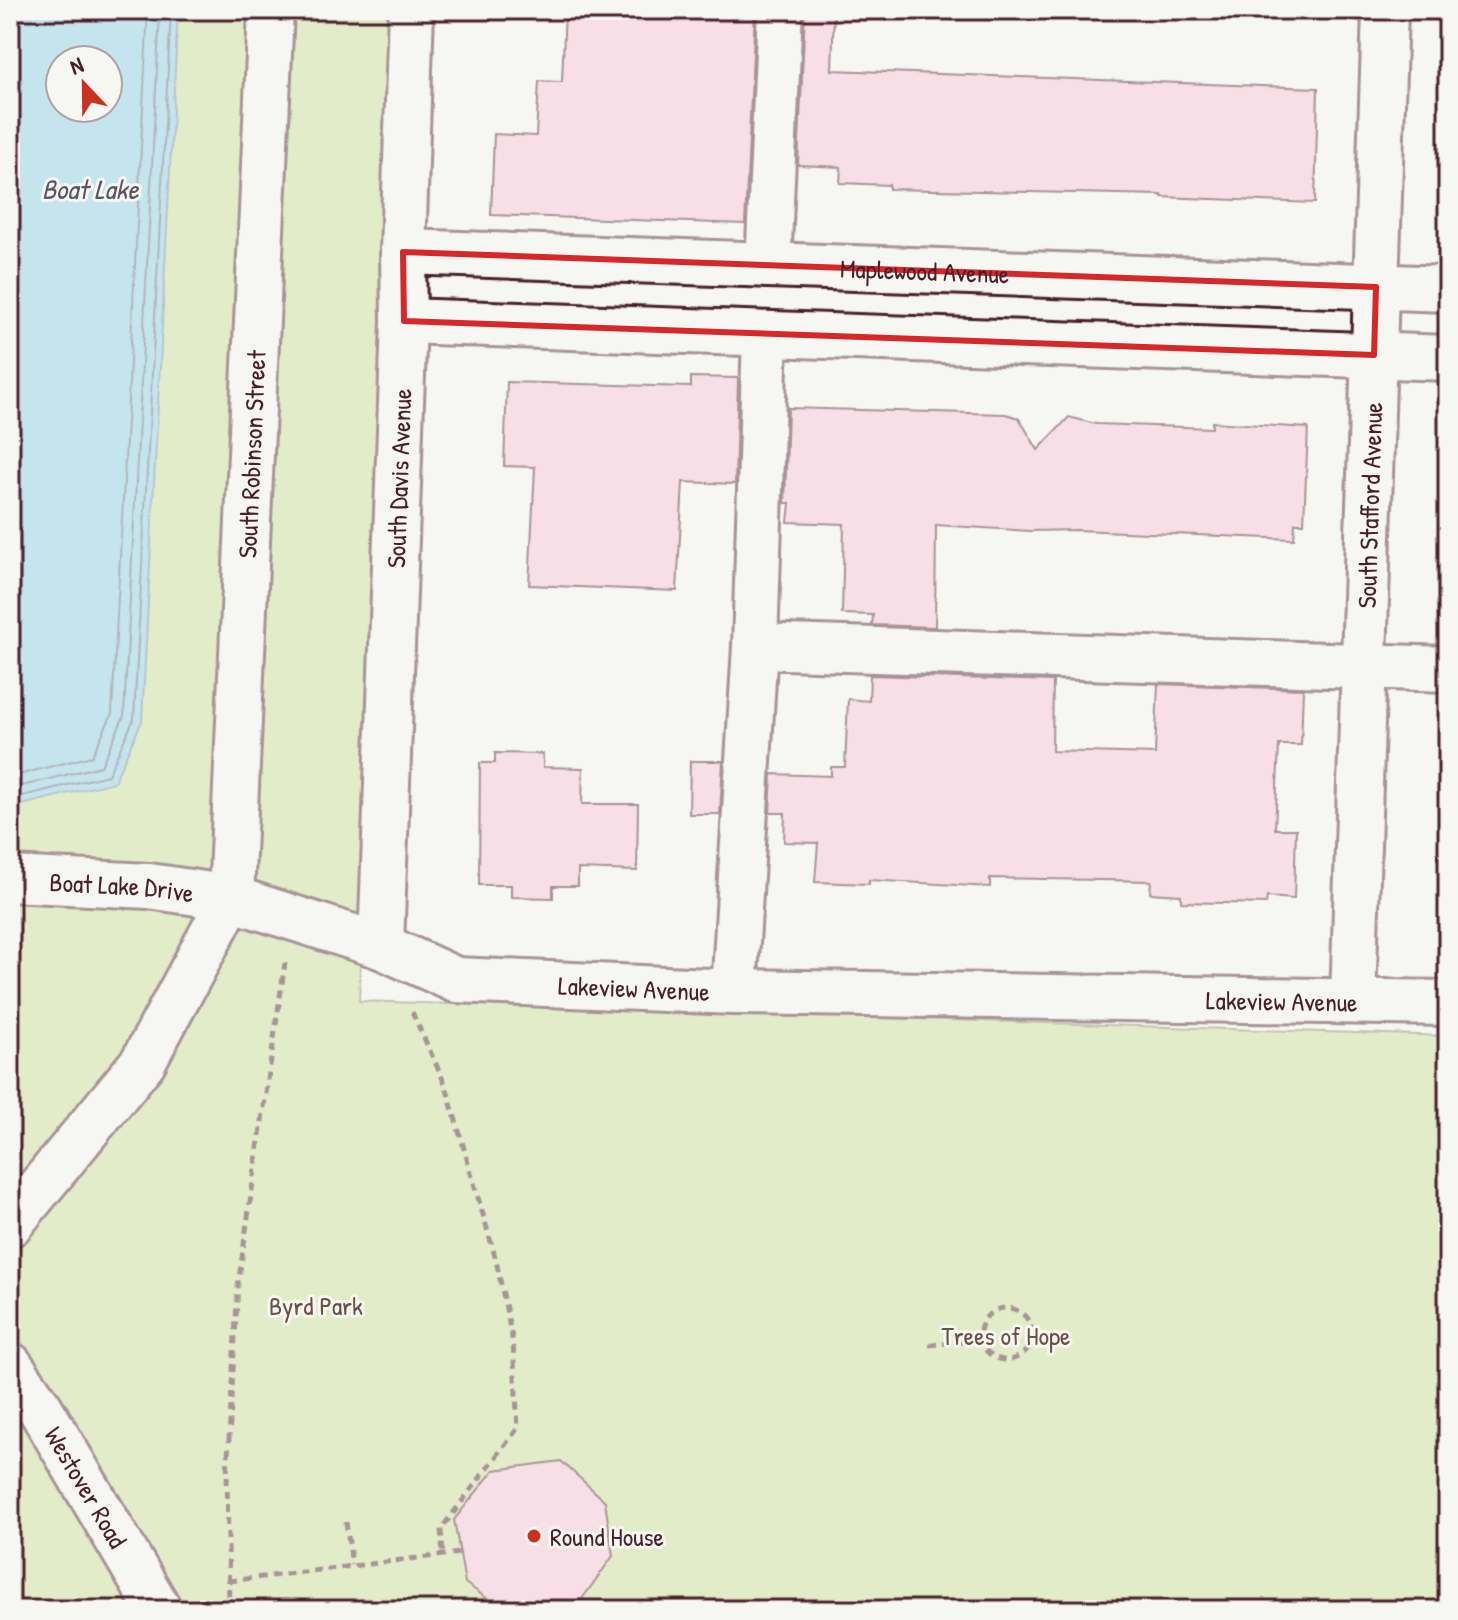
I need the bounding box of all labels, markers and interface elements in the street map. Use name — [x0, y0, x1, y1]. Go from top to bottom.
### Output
north arrow — [44, 44, 124, 124]
text: N — [65, 49, 88, 82]
water label: Boat Lake — [42, 170, 140, 208]
street label: Maplewood Avenue — [839, 250, 1010, 291]
street label: South Robinson Street — [229, 348, 273, 559]
street label: South Davis Avenue — [377, 388, 419, 569]
street label: South Stafford Avenue — [1348, 402, 1390, 609]
street label: Boat Lake Drive — [49, 864, 196, 910]
street label: Lakeview Avenue — [557, 967, 710, 1008]
street label: Lakeview Avenue — [1206, 982, 1358, 1019]
park label: Byrd Park — [269, 1288, 363, 1323]
park label: Trees of Hope — [942, 1318, 1070, 1353]
street label: Westover Road — [37, 1420, 136, 1554]
place label: Round House — [550, 1519, 664, 1554]
marker: Round House — [525, 1527, 543, 1545]

